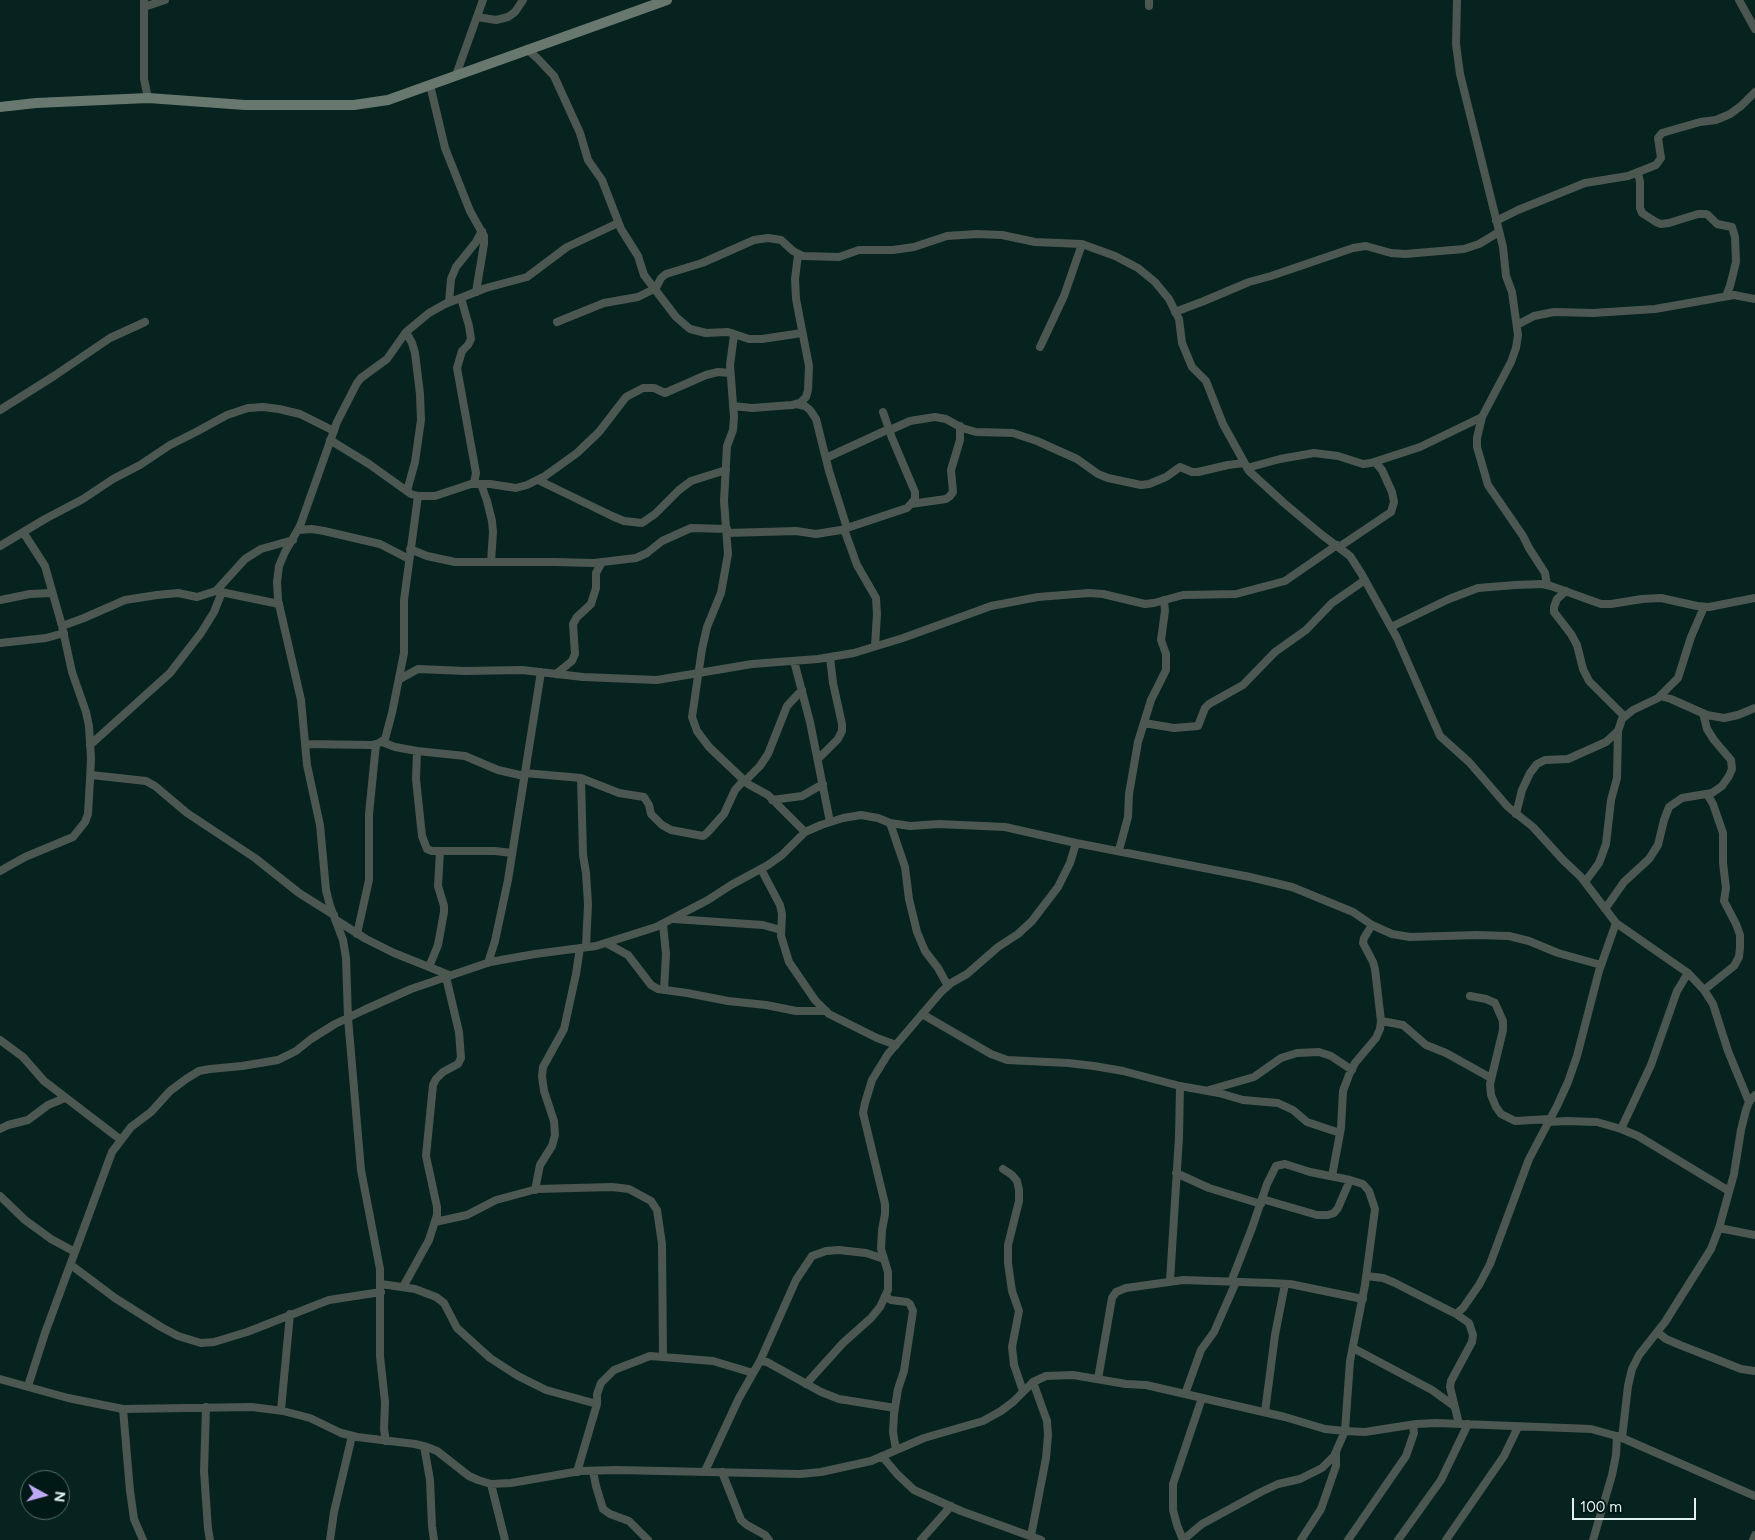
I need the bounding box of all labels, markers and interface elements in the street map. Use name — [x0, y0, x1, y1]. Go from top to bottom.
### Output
north arrow — [20, 1470, 70, 1520]
scale bar — [1575, 1488, 1699, 1520]
text: N — [50, 1490, 68, 1503]
text: 100 m — [1580, 1498, 1622, 1516]

